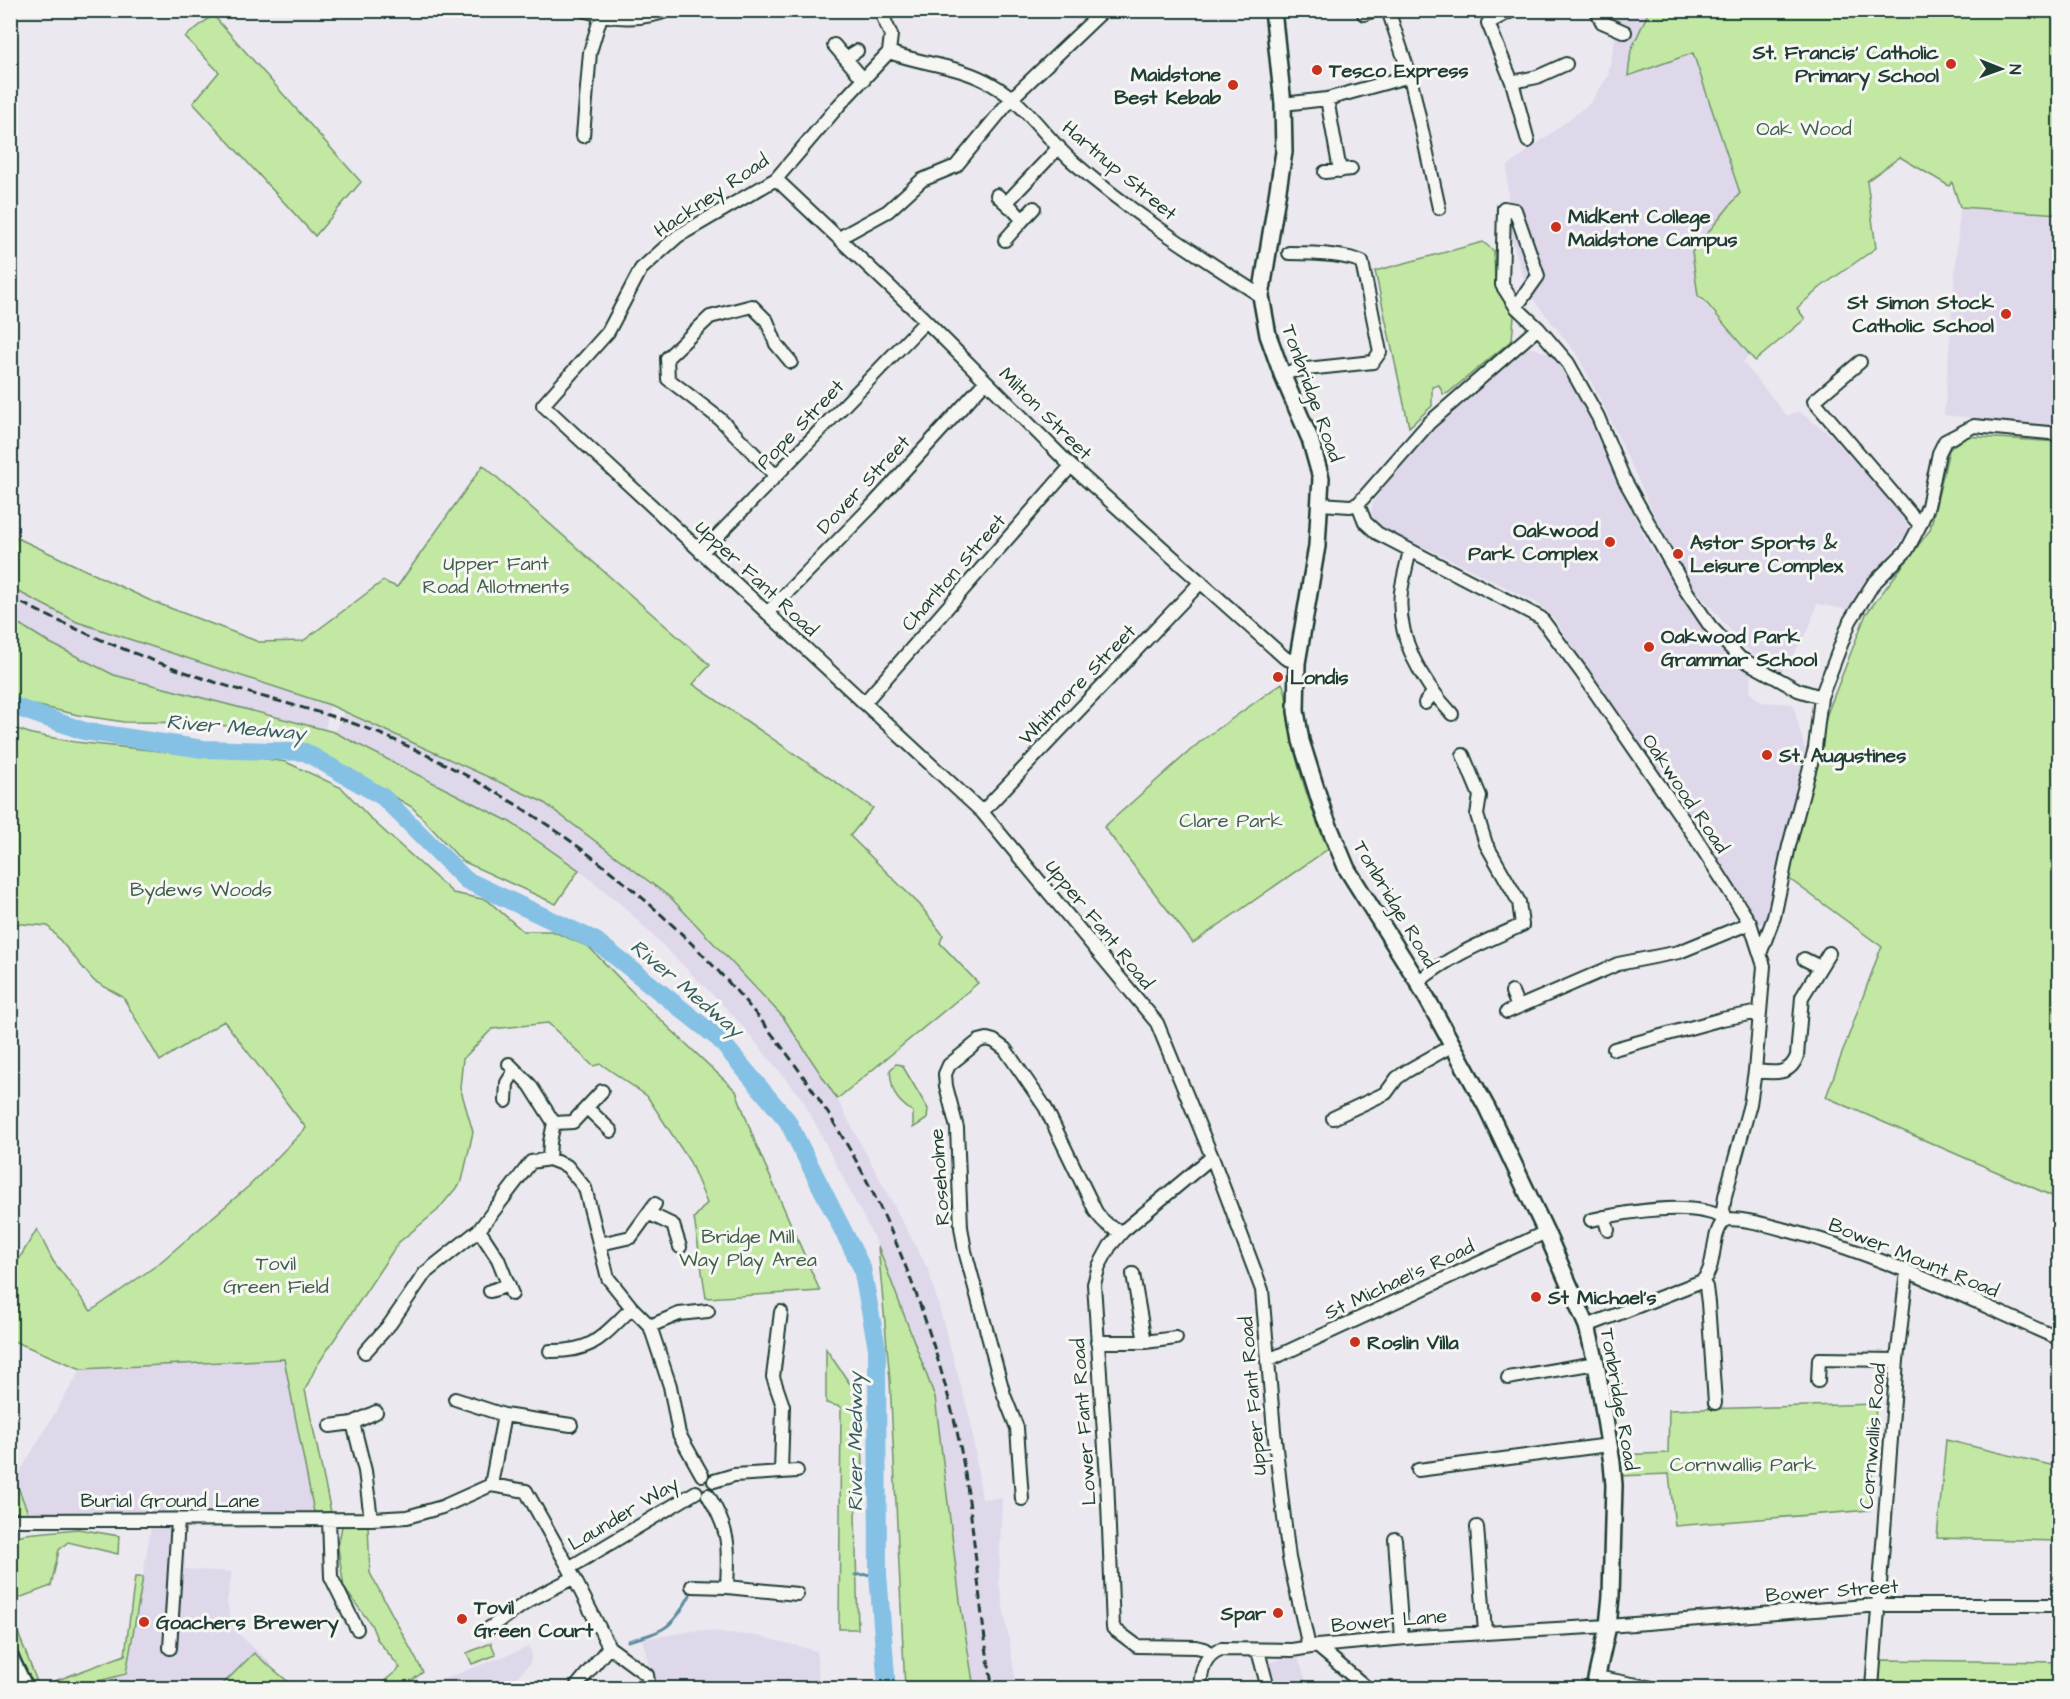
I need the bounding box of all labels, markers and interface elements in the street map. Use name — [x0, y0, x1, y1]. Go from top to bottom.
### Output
place label: St. Francis' Catholic Primary School — [1752, 39, 1939, 91]
north arrow — [1971, 39, 2031, 99]
place label: Tesco Express — [1328, 57, 1469, 85]
marker: St. Francis' Catholic Primary School — [1944, 57, 1958, 71]
place label: Maidstone Best Kebab — [1114, 61, 1222, 112]
marker: Tesco Express — [1310, 63, 1324, 77]
text: N — [2004, 64, 2026, 74]
marker: Maidstone Best Kebab — [1226, 78, 1240, 92]
street label: Hartnup Street — [1056, 114, 1183, 227]
park label: Oak Wood — [1756, 115, 1852, 143]
street label: Hackney Road — [649, 147, 775, 245]
place label: MidKent College Maidstone Campus — [1568, 203, 1737, 254]
marker: MidKent College Maidstone Campus — [1549, 220, 1563, 234]
place label: St Simon Stock Catholic School — [1846, 289, 1995, 340]
marker: St Simon Stock Catholic School — [1999, 307, 2013, 321]
street label: Tonbridge Road — [1273, 321, 1350, 466]
street label: Milton Street — [992, 361, 1098, 467]
street label: Pope Street — [750, 373, 851, 476]
street label: Dover Street — [810, 429, 917, 540]
street label: Charlton Street — [895, 508, 1013, 637]
street label: Upper Fant Road — [688, 514, 824, 643]
place label: Oakwood Park Complex — [1468, 517, 1599, 568]
place label: Astor Sports & Leisure Complex — [1690, 529, 1844, 580]
marker: Oakwood Park Complex — [1603, 535, 1617, 549]
marker: Astor Sports & Leisure Complex — [1671, 547, 1685, 561]
park label: Upper Fant Road Allotments — [423, 550, 569, 601]
street label: Whitmore Street — [1013, 618, 1143, 751]
place label: Oakwood Park Grammar School — [1661, 623, 1817, 674]
marker: Oakwood Park Grammar School — [1642, 640, 1656, 654]
place label: Londis — [1290, 664, 1348, 692]
marker: Londis — [1271, 670, 1285, 684]
water label: River Medway — [165, 707, 309, 749]
street label: Oakwood Road — [1635, 728, 1736, 859]
place label: St. Augustines — [1778, 742, 1906, 771]
marker: St. Augustines — [1760, 748, 1774, 762]
park label: Clare Park — [1179, 807, 1283, 835]
street label: Tonbridge Road — [1345, 835, 1444, 974]
street label: Upper Fant Road — [1038, 854, 1160, 995]
park label: Bydews Woods — [130, 876, 272, 905]
water label: River Medway — [623, 933, 751, 1047]
street label: Roseholme — [923, 1127, 957, 1226]
street label: Bower Mount Road — [1824, 1211, 2003, 1305]
park label: Bridge Mill Way Play Area — [679, 1223, 817, 1275]
street label: St Michael's Road — [1320, 1233, 1479, 1327]
park label: Tovil Green Field — [223, 1250, 329, 1301]
place label: St Michael's — [1547, 1284, 1657, 1312]
marker: St Michael's — [1529, 1290, 1543, 1304]
street label: Upper Fant Road — [1232, 1315, 1274, 1477]
street label: Tonbridge Road — [1592, 1326, 1645, 1473]
place label: Roslin Villa — [1367, 1329, 1460, 1357]
marker: Roslin Villa — [1348, 1335, 1362, 1349]
street label: Lower Fant Road — [1064, 1338, 1104, 1506]
street label: Cornwallis Road — [1853, 1362, 1893, 1510]
water label: River Medway — [841, 1370, 871, 1512]
park label: Cornwallis Park — [1670, 1451, 1816, 1479]
street label: Launder Way — [563, 1470, 685, 1559]
street label: Burial Ground Lane — [80, 1487, 260, 1515]
street label: Bower Street — [1765, 1572, 1899, 1610]
place label: Tovil Green Court — [473, 1594, 594, 1645]
place label: Spar — [1220, 1600, 1267, 1628]
street label: Bower Lane — [1330, 1602, 1448, 1640]
marker: Spar — [1271, 1606, 1285, 1620]
place label: Goachers Brewery — [156, 1609, 339, 1638]
marker: Tovil Green Court — [455, 1612, 469, 1626]
marker: Goachers Brewery — [137, 1615, 151, 1629]

